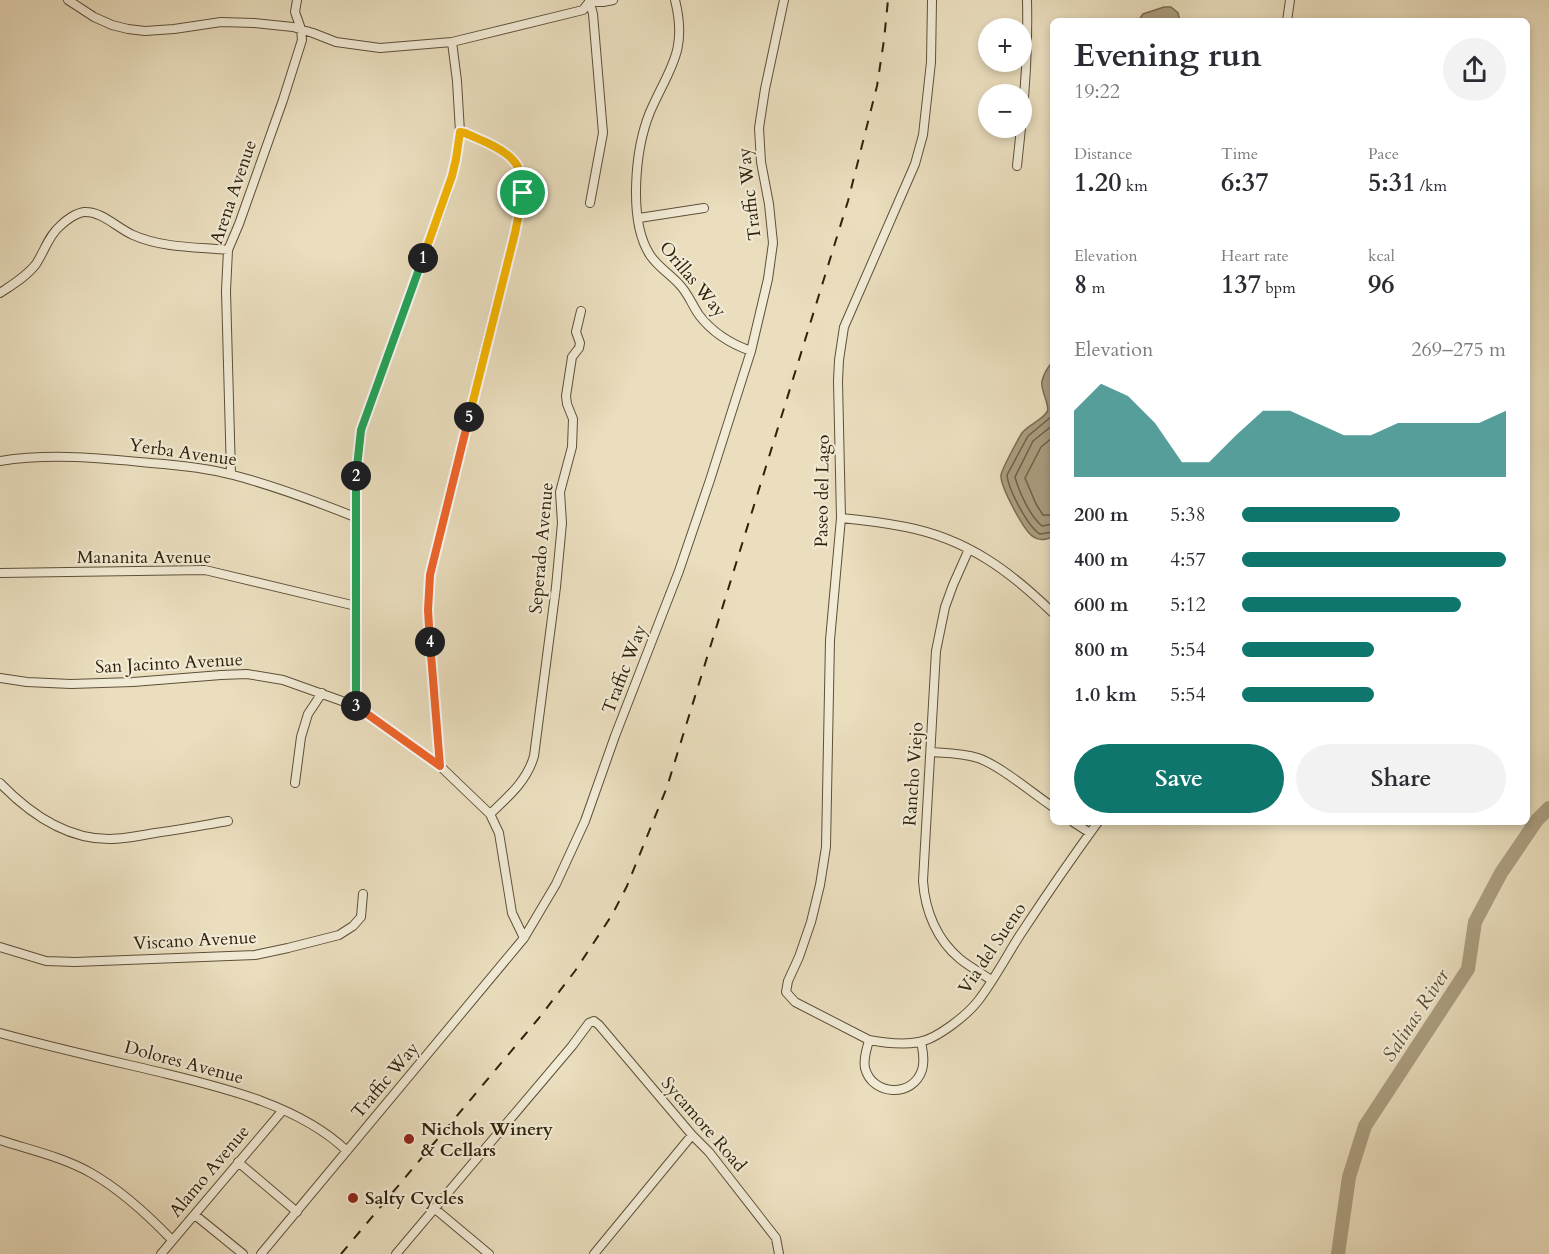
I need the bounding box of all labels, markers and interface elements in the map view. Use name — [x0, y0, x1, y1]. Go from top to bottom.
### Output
map controls — [978, 18, 1032, 138]
button: + — [978, 18, 1032, 72]
text: Evening run — [1074, 33, 1262, 78]
button: share — [1443, 38, 1506, 101]
text: 19:22 — [1074, 78, 1120, 105]
button: − — [978, 84, 1032, 138]
street label: Arena Avenue — [204, 137, 263, 248]
text: Distance — [1074, 143, 1132, 165]
text: Time — [1221, 143, 1258, 165]
text: Pace — [1368, 143, 1399, 165]
street label: Traffic Way — [731, 146, 768, 242]
text: 1.20 — [1074, 165, 1122, 200]
text: 6:37 — [1221, 165, 1269, 200]
text: 5:31 — [1368, 165, 1416, 200]
pin — [497, 167, 548, 218]
text: km — [1122, 175, 1148, 197]
text: /km — [1416, 175, 1447, 197]
icon: arrive — [506, 176, 539, 209]
street label: Orillas Way — [653, 236, 732, 323]
pin: 1 — [408, 243, 438, 273]
text: Elevation — [1074, 245, 1138, 267]
text: Heart rate — [1221, 245, 1289, 267]
text: kcal — [1368, 245, 1395, 267]
text: 1 — [419, 247, 427, 269]
text: 8 — [1074, 267, 1087, 302]
text: 137 — [1221, 267, 1261, 302]
text: 96 — [1368, 267, 1395, 302]
text: m — [1087, 277, 1105, 299]
text: bpm — [1261, 277, 1296, 299]
text: Elevation — [1074, 336, 1153, 363]
text: 269–275 m — [1411, 336, 1506, 363]
pin: 5 — [454, 402, 484, 432]
text: 5 — [465, 406, 473, 428]
street label: Yerba Avenue — [127, 433, 239, 472]
street label: Paseo del Lago — [809, 434, 836, 548]
pin: 2 — [341, 461, 371, 491]
text: 2 — [352, 465, 360, 487]
street label: Seperado Avenue — [523, 481, 560, 615]
text: 200 m — [1074, 501, 1129, 528]
text: 5:38 — [1170, 501, 1206, 528]
street label: Mananita Avenue — [77, 545, 211, 570]
text: 400 m — [1074, 546, 1129, 573]
text: 4:57 — [1170, 546, 1206, 573]
text: 600 m — [1074, 591, 1129, 618]
text: 5:12 — [1170, 591, 1206, 618]
street label: Traffic Way — [596, 621, 653, 717]
pin: 4 — [415, 627, 445, 657]
text: 4 — [426, 631, 434, 653]
text: 800 m — [1074, 636, 1129, 663]
text: 5:54 — [1170, 636, 1206, 663]
street label: San Jacinto Avenue — [95, 647, 244, 680]
text: 1.0 km — [1074, 681, 1137, 708]
text: 5:54 — [1170, 681, 1206, 708]
pin: 3 — [341, 691, 371, 721]
text: 3 — [352, 695, 360, 717]
street label: Rancho Viejo — [897, 721, 930, 827]
button: Save — [1074, 744, 1284, 813]
button: Share — [1296, 744, 1506, 813]
street label: Via del Sueno — [953, 898, 1032, 999]
street label: Viscano Avenue — [133, 925, 257, 956]
water label: Salinas River — [1375, 963, 1456, 1067]
street label: Dolores Avenue — [121, 1035, 246, 1090]
street label: Traffic Way — [346, 1036, 425, 1124]
street label: Sycamore Road — [655, 1071, 752, 1178]
place label: Nichols Winery & Cellars — [421, 1117, 554, 1163]
street label: Alamo Avenue — [163, 1120, 255, 1223]
marker: Nichols Winery & Cellars — [402, 1132, 416, 1146]
place label: Salty Cycles — [365, 1186, 464, 1211]
marker: Salty Cycles — [346, 1191, 360, 1205]

